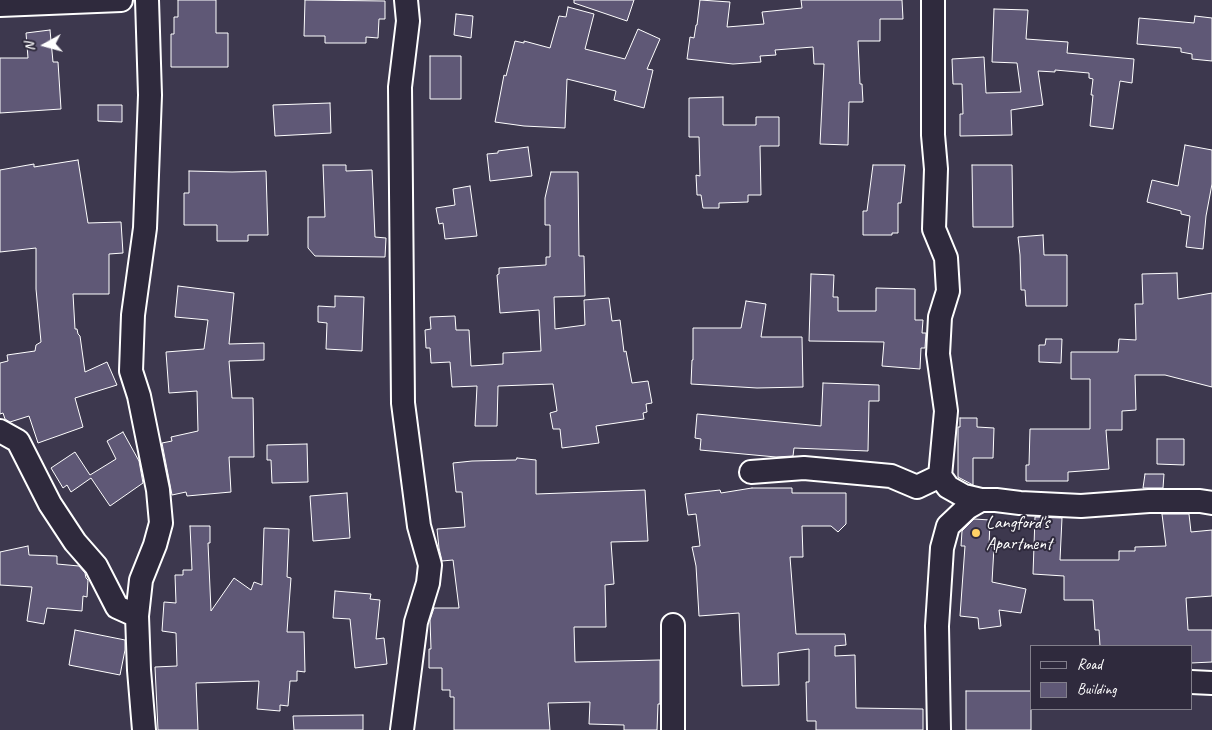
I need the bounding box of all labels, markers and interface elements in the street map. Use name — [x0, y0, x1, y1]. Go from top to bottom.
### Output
north arrow — [20, 20, 70, 70]
text: N — [21, 42, 39, 52]
place label: Langford's Apartment — [986, 512, 1052, 554]
marker: Langford's Apartment — [970, 527, 982, 539]
legend — [1030, 645, 1192, 710]
text: Road — [1077, 655, 1102, 674]
text: Building — [1077, 680, 1116, 699]

